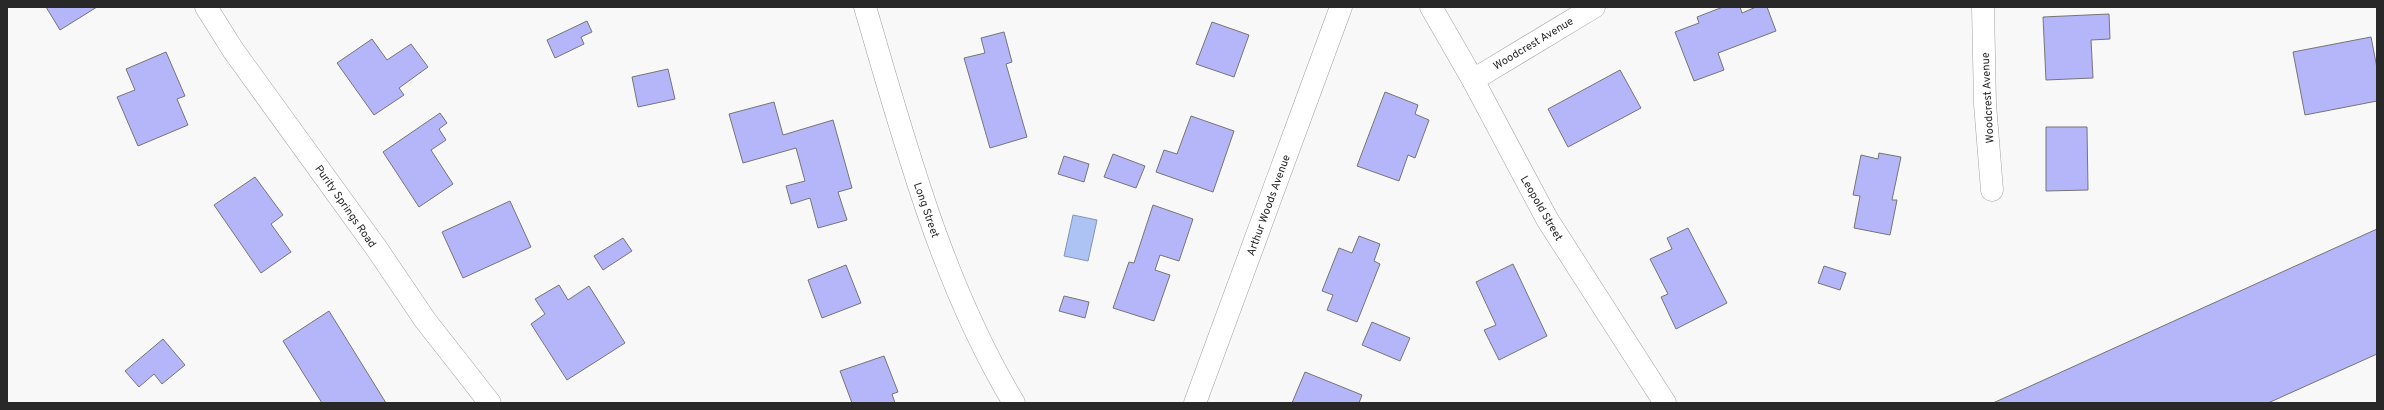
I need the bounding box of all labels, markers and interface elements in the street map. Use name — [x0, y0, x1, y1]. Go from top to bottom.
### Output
street label: Woodcrest Avenue — [1491, 14, 1576, 73]
street label: Woodcrest Avenue — [1979, 52, 1997, 144]
street label: Arthur Woods Avenue — [1244, 153, 1294, 258]
street label: Purity Springs Road — [311, 162, 379, 251]
street label: Leopold Street — [1517, 173, 1565, 244]
street label: Long Street — [910, 181, 942, 240]

